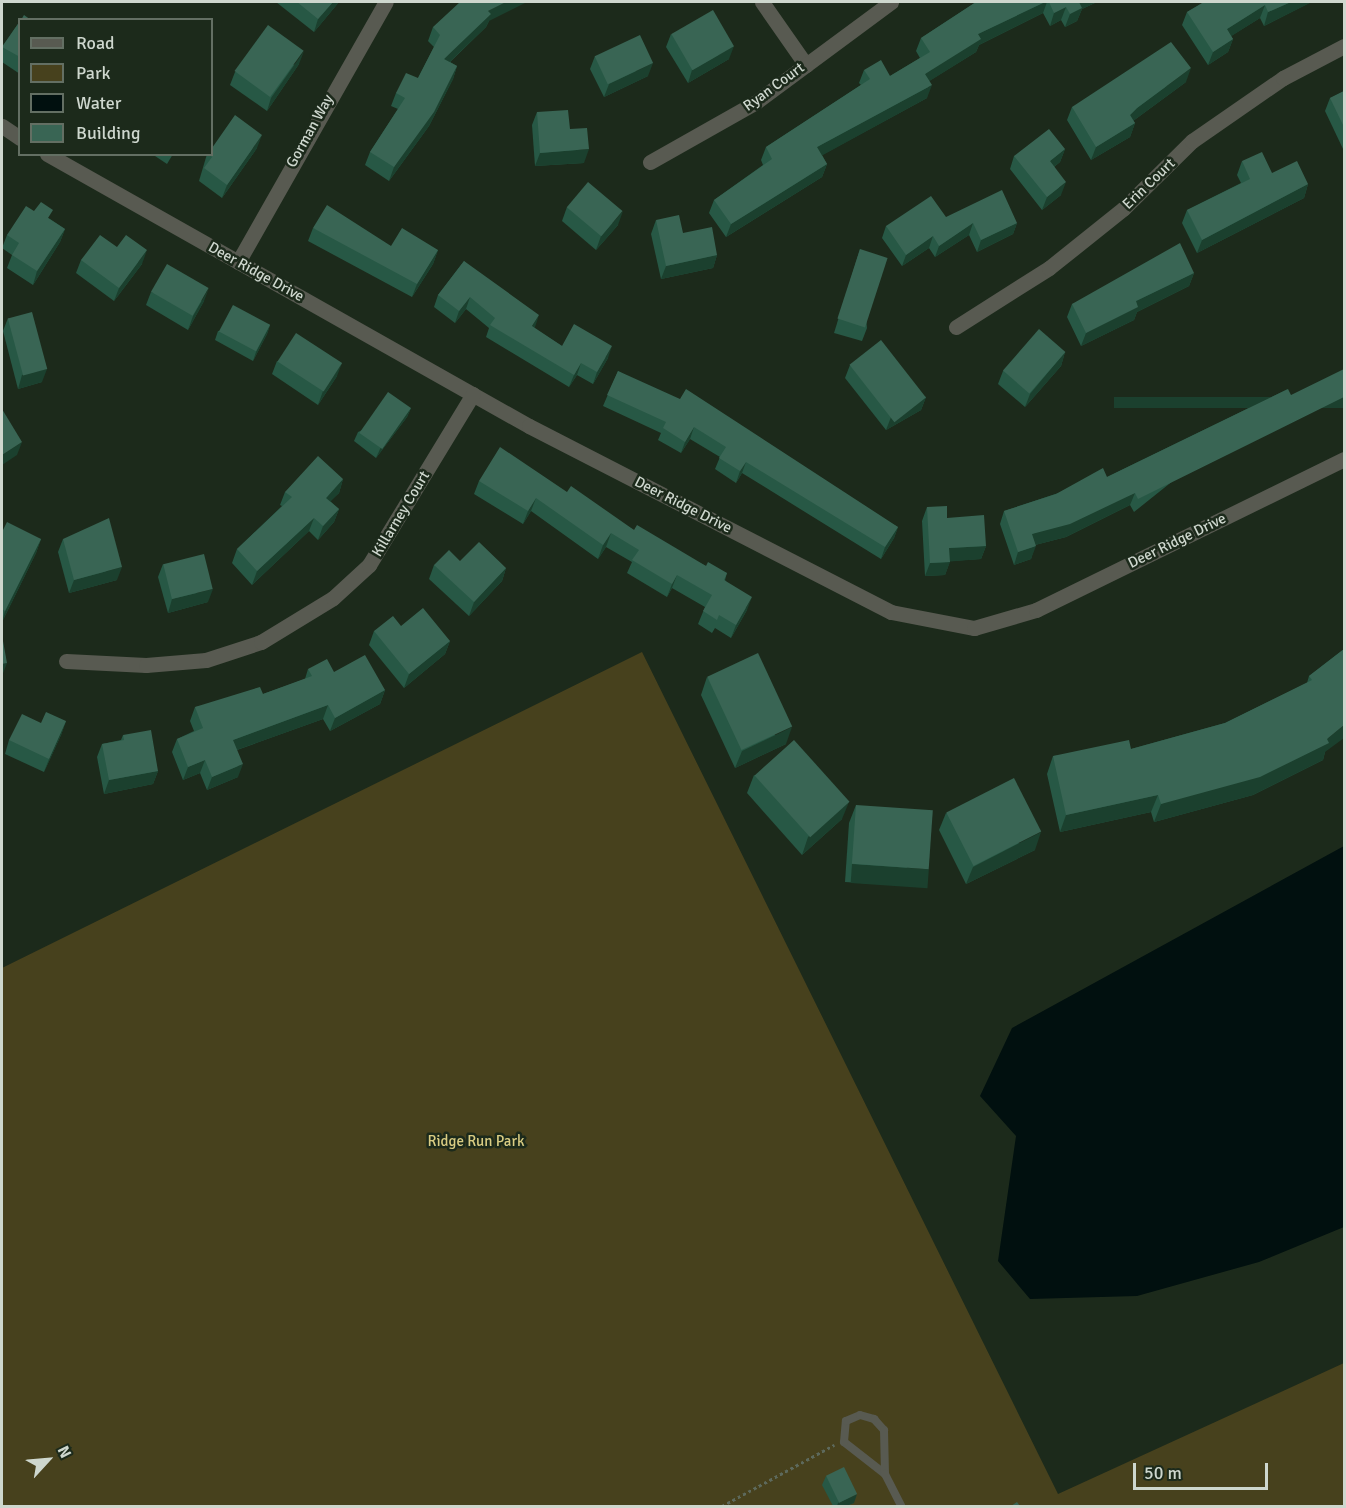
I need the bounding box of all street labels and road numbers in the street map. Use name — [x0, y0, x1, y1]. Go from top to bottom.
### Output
street label: Ryan Court — [740, 59, 808, 115]
street label: Gorman Way — [283, 91, 337, 171]
street label: Erin Court — [1119, 155, 1179, 213]
street label: Deer Ridge Drive — [205, 238, 307, 306]
street label: Killarney Court — [368, 468, 434, 560]
street label: Deer Ridge Drive — [631, 473, 735, 537]
street label: Deer Ridge Drive — [1125, 509, 1229, 573]

